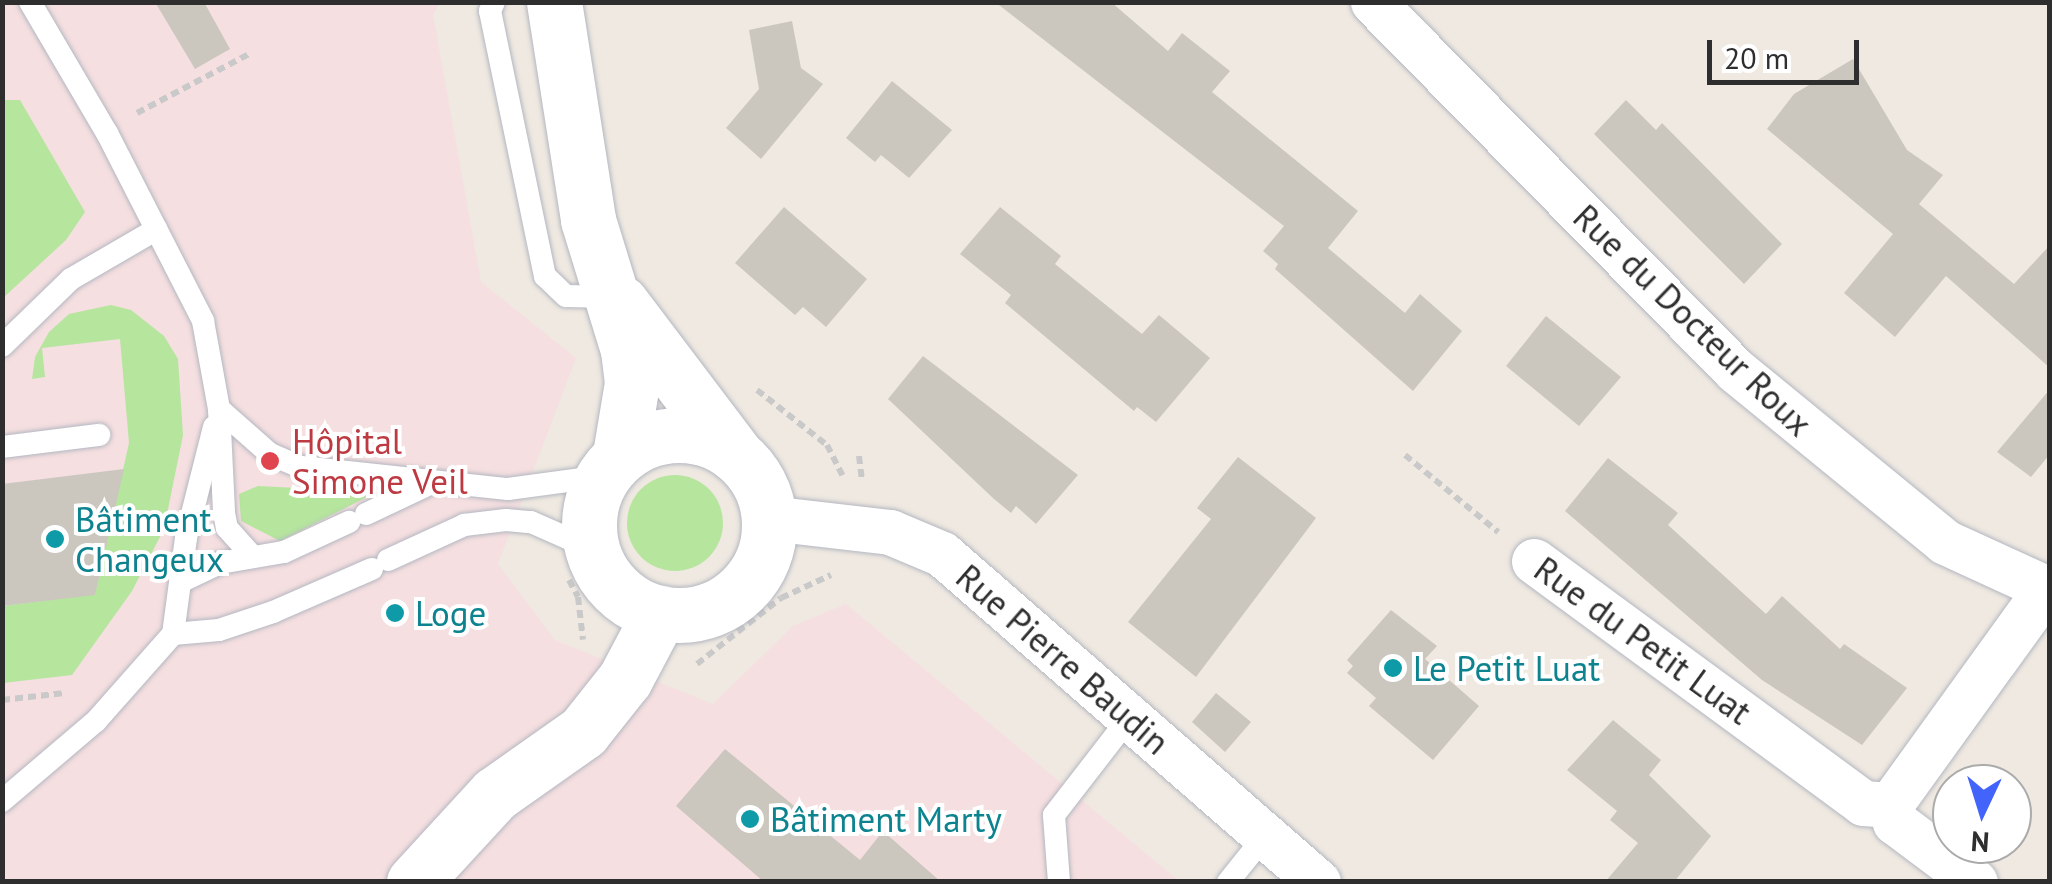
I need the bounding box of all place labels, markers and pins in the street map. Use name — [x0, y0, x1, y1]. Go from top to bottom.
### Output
place label: Hôpital Simone Veil — [292, 420, 469, 502]
marker: Hôpital Simone Veil — [257, 448, 283, 474]
place label: Bâtiment Changeux — [75, 498, 224, 580]
marker: Bâtiment Changeux — [44, 528, 66, 550]
place label: Loge — [415, 592, 486, 634]
marker: Loge — [384, 602, 406, 624]
place label: Le Petit Luat — [1413, 647, 1600, 689]
marker: Le Petit Luat — [1382, 657, 1404, 679]
place label: Bâtiment Marty — [770, 798, 1002, 840]
marker: Bâtiment Marty — [739, 808, 761, 830]

